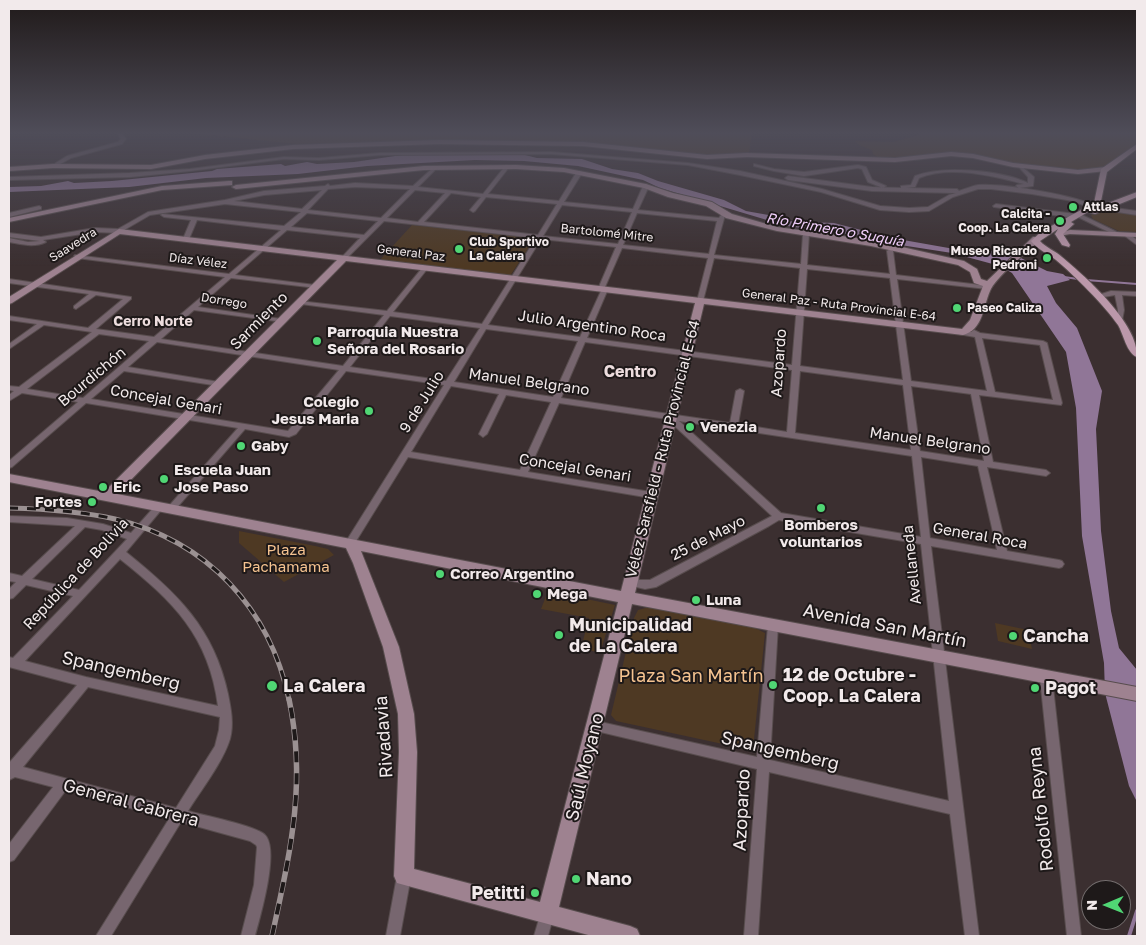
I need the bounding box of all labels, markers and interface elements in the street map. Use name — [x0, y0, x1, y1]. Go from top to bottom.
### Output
place label: Attlas — [1083, 200, 1118, 214]
marker: Attlas — [1067, 201, 1079, 213]
place label: Calcita - Coop. La Calera — [958, 207, 1050, 235]
water label: Río Primero o Suquía — [765, 210, 905, 250]
marker: Calcita - Coop. La Calera — [1054, 215, 1066, 227]
street label: Bartolomé Mitre — [560, 221, 654, 245]
street label: Saavedra — [47, 225, 99, 265]
place label: Club Sportivo La Calera — [469, 235, 549, 263]
street label: General Paz — [376, 242, 446, 264]
marker: Club Sportivo La Calera — [453, 243, 465, 255]
place label: Museo Ricardo Pedroni — [951, 244, 1037, 272]
street label: Díaz Vélez — [168, 250, 228, 272]
marker: Museo Ricardo Pedroni — [1041, 252, 1053, 264]
street label: General Paz - Ruta Provincial E-64 — [741, 286, 937, 324]
street label: Sarmiento — [226, 288, 292, 354]
street label: Dorrego — [200, 290, 248, 312]
place label: Paseo Caliza — [967, 301, 1042, 315]
marker: Paseo Caliza — [951, 302, 963, 314]
street label: Julio Argentino Roca — [517, 307, 667, 345]
district label: Cerro Norte — [113, 314, 193, 330]
street label: Vélez Sarsfield - Ruta Provincial E-64 — [622, 318, 704, 580]
place label: Parroquia Nuestra Señora del Rosario — [327, 323, 464, 358]
street label: Azopardo — [768, 328, 790, 398]
marker: Parroquia Nuestra Señora del Rosario — [311, 335, 323, 347]
street label: Bourdichón — [55, 344, 129, 410]
district label: Centro — [604, 362, 656, 382]
street label: Manuel Belgrano — [467, 365, 591, 399]
street label: 9 de Julio — [396, 368, 448, 436]
street label: Concejal Genari — [109, 381, 223, 419]
place label: Colegio Jesus Maria — [271, 393, 359, 428]
marker: Colegio Jesus Maria — [363, 405, 375, 417]
place label: Venezia — [700, 418, 757, 436]
marker: Venezia — [684, 421, 696, 433]
street label: Manuel Belgrano — [868, 424, 992, 458]
place label: Gaby — [251, 437, 289, 455]
marker: Gaby — [235, 440, 247, 452]
street label: Concejal Genari — [518, 450, 632, 486]
place label: Escuela Juan Jose Paso — [174, 461, 271, 496]
marker: Escuela Juan Jose Paso — [158, 473, 170, 485]
place label: Eric — [113, 478, 141, 496]
marker: Eric — [97, 481, 109, 493]
place label: Fortes — [35, 493, 82, 511]
marker: Fortes — [86, 496, 98, 508]
marker: Bomberos voluntarios — [815, 502, 827, 514]
street label: 25 de Mayo — [668, 512, 748, 564]
street label: República de Bolivia — [20, 514, 132, 634]
place label: Bomberos voluntarios — [780, 516, 862, 551]
street label: General Roca — [931, 519, 1029, 553]
street label: Avellaneda — [899, 524, 925, 606]
park label: Plaza Pachamama — [242, 541, 330, 576]
place label: Correo Argentino — [450, 565, 574, 583]
marker: Correo Argentino — [434, 568, 446, 580]
place label: Mega — [547, 585, 587, 603]
marker: Mega — [531, 588, 543, 600]
place label: Luna — [706, 591, 741, 609]
marker: Luna — [690, 594, 702, 606]
street label: Avenida San Martín — [801, 600, 969, 652]
place label: Municipalidad de La Calera — [569, 614, 692, 656]
place label: Cancha — [1023, 625, 1089, 647]
marker: Municipalidad de La Calera — [553, 629, 565, 641]
marker: Cancha — [1007, 630, 1019, 642]
street label: Spangemberg — [60, 647, 182, 695]
place label: 12 de Octubre - Coop. La Calera — [783, 664, 921, 706]
park label: Plaza San Martín — [619, 665, 763, 687]
place label: La Calera — [283, 675, 365, 697]
place label: Pagot — [1045, 677, 1096, 699]
marker: La Calera — [265, 679, 279, 693]
marker: 12 de Octubre - Coop. La Calera — [767, 679, 779, 691]
marker: Pagot — [1029, 682, 1041, 694]
street label: Rivadavia — [370, 695, 398, 779]
street label: Saúl Moyano — [561, 711, 609, 823]
street label: Spangemberg — [719, 727, 841, 775]
street label: Rodolfo Reyna — [1024, 746, 1058, 872]
street label: Azopardo — [729, 768, 755, 852]
street label: General Cabrera — [61, 774, 201, 832]
place label: Nano — [586, 868, 632, 890]
marker: Nano — [570, 873, 582, 885]
north arrow — [1081, 880, 1131, 930]
place label: Petitti — [471, 882, 525, 904]
marker: Petitti — [529, 887, 541, 899]
text: N — [1083, 900, 1100, 911]

